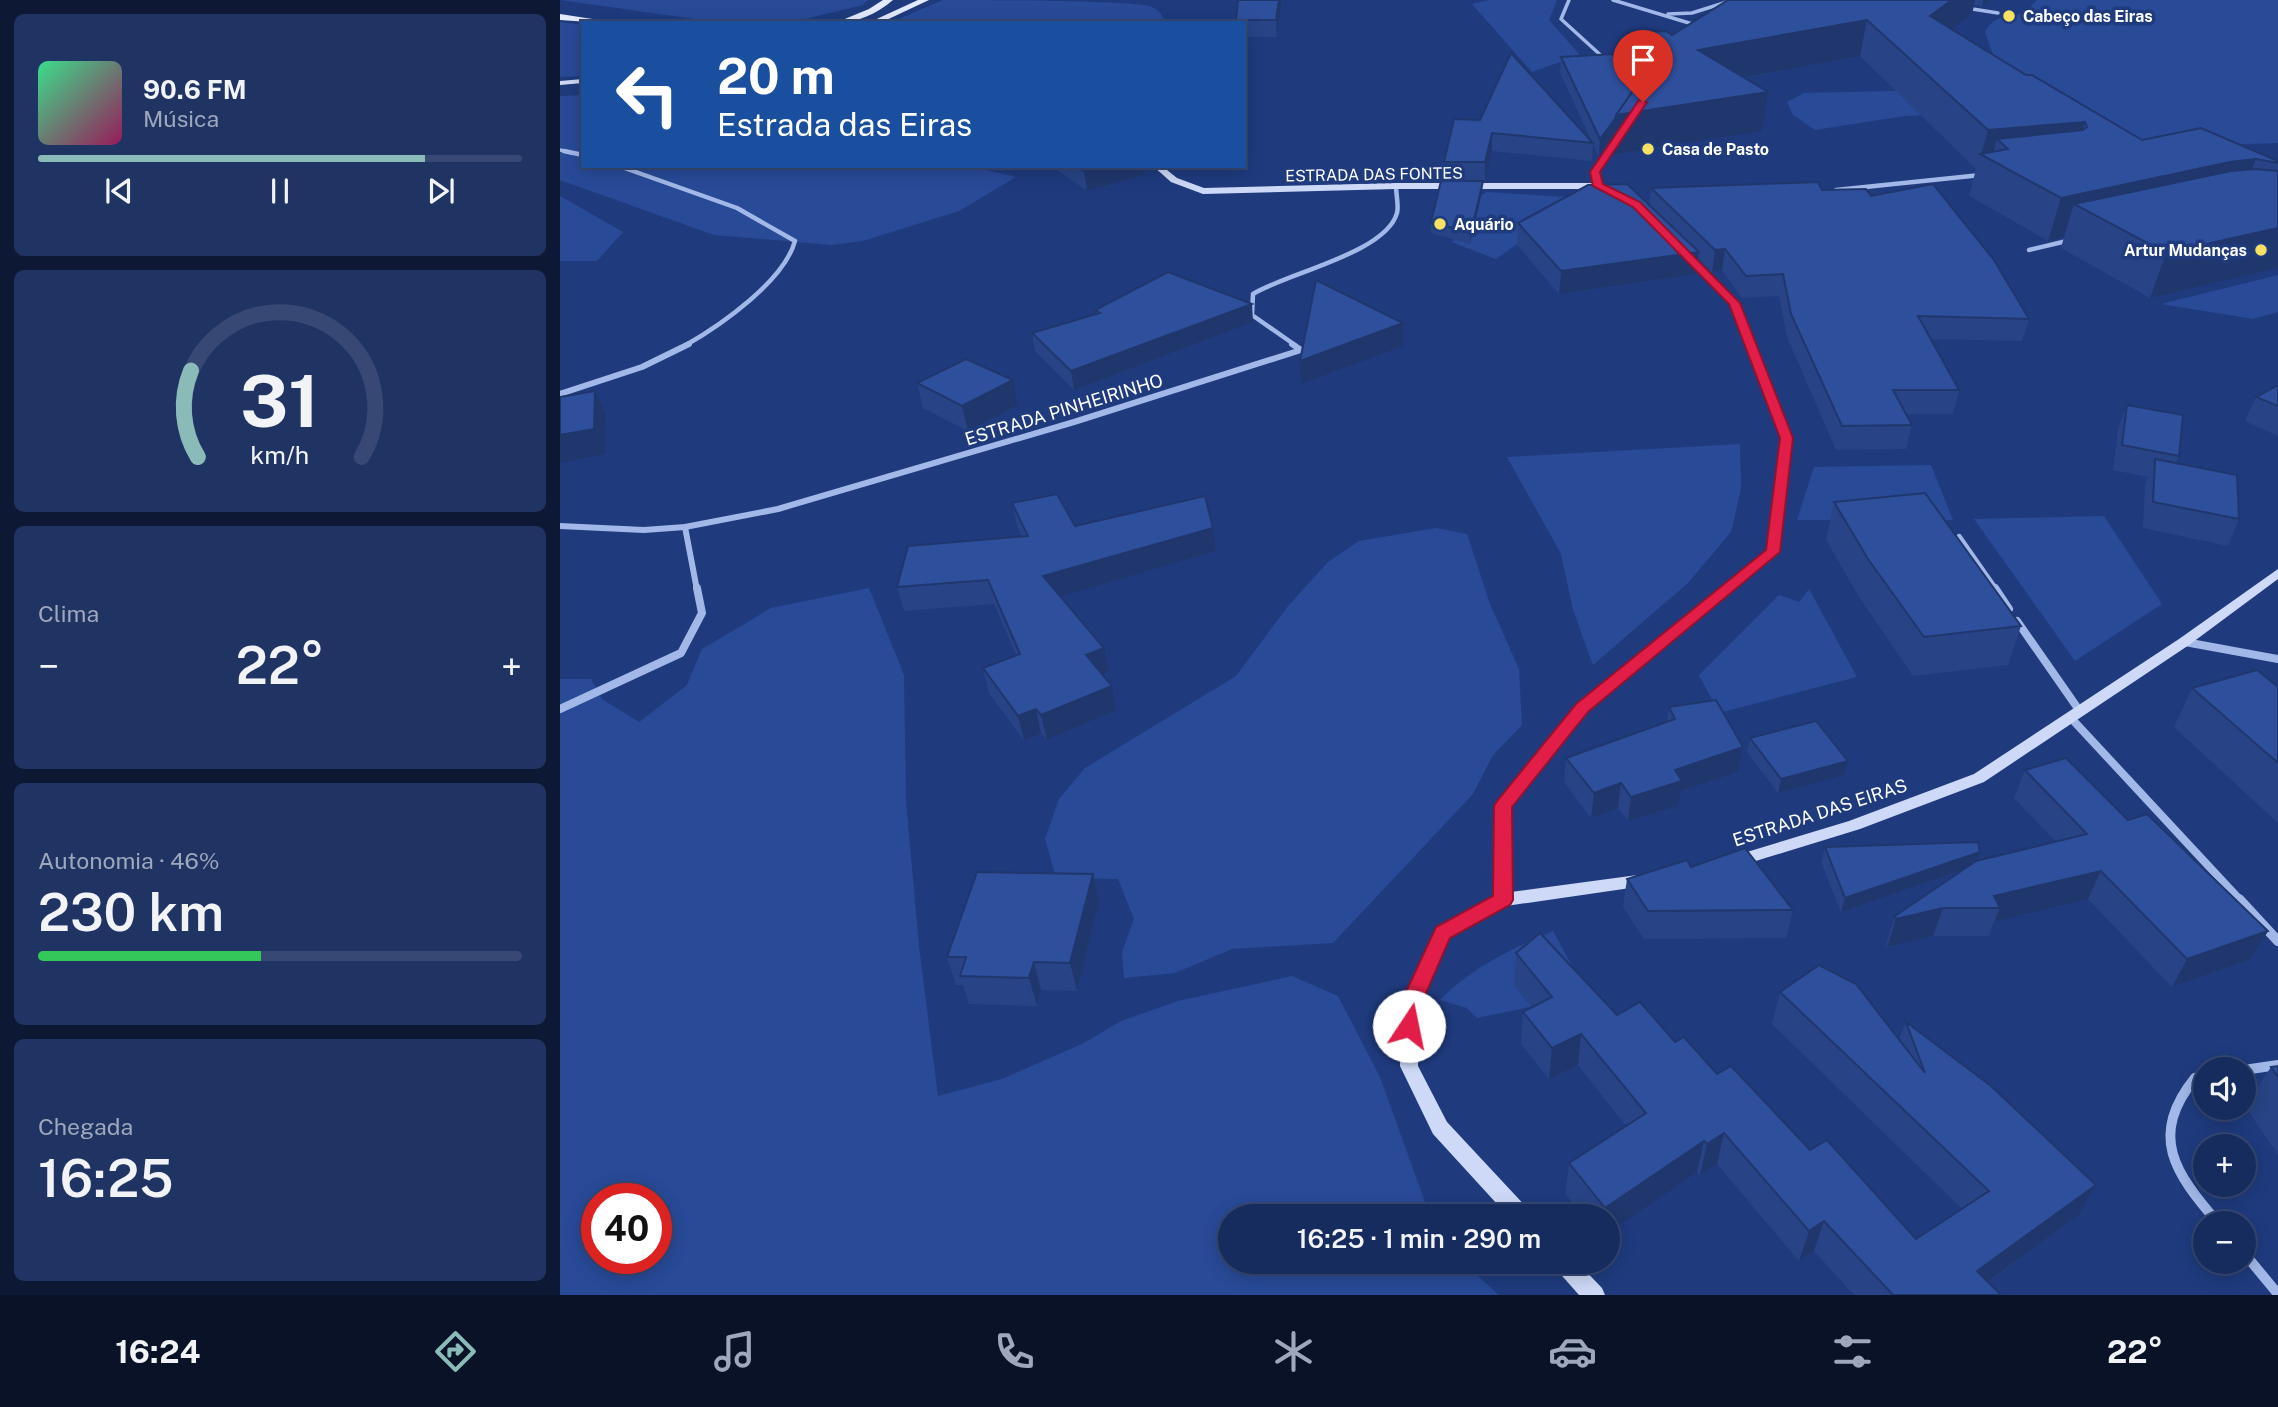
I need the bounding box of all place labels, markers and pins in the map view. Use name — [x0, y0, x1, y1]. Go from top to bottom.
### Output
place label: Cabeço das Eiras — [2023, 7, 2153, 26]
marker: Cabeço das Eiras — [2001, 8, 2017, 24]
pin — [1613, 30, 1673, 102]
place label: Casa de Pasto — [1662, 140, 1769, 159]
marker: Casa de Pasto — [1640, 141, 1656, 157]
place label: Aquário — [1454, 215, 1514, 234]
marker: Aquário — [1432, 216, 1448, 232]
place label: Artur Mudanças — [2124, 241, 2247, 260]
marker: Artur Mudanças — [2253, 242, 2269, 258]

